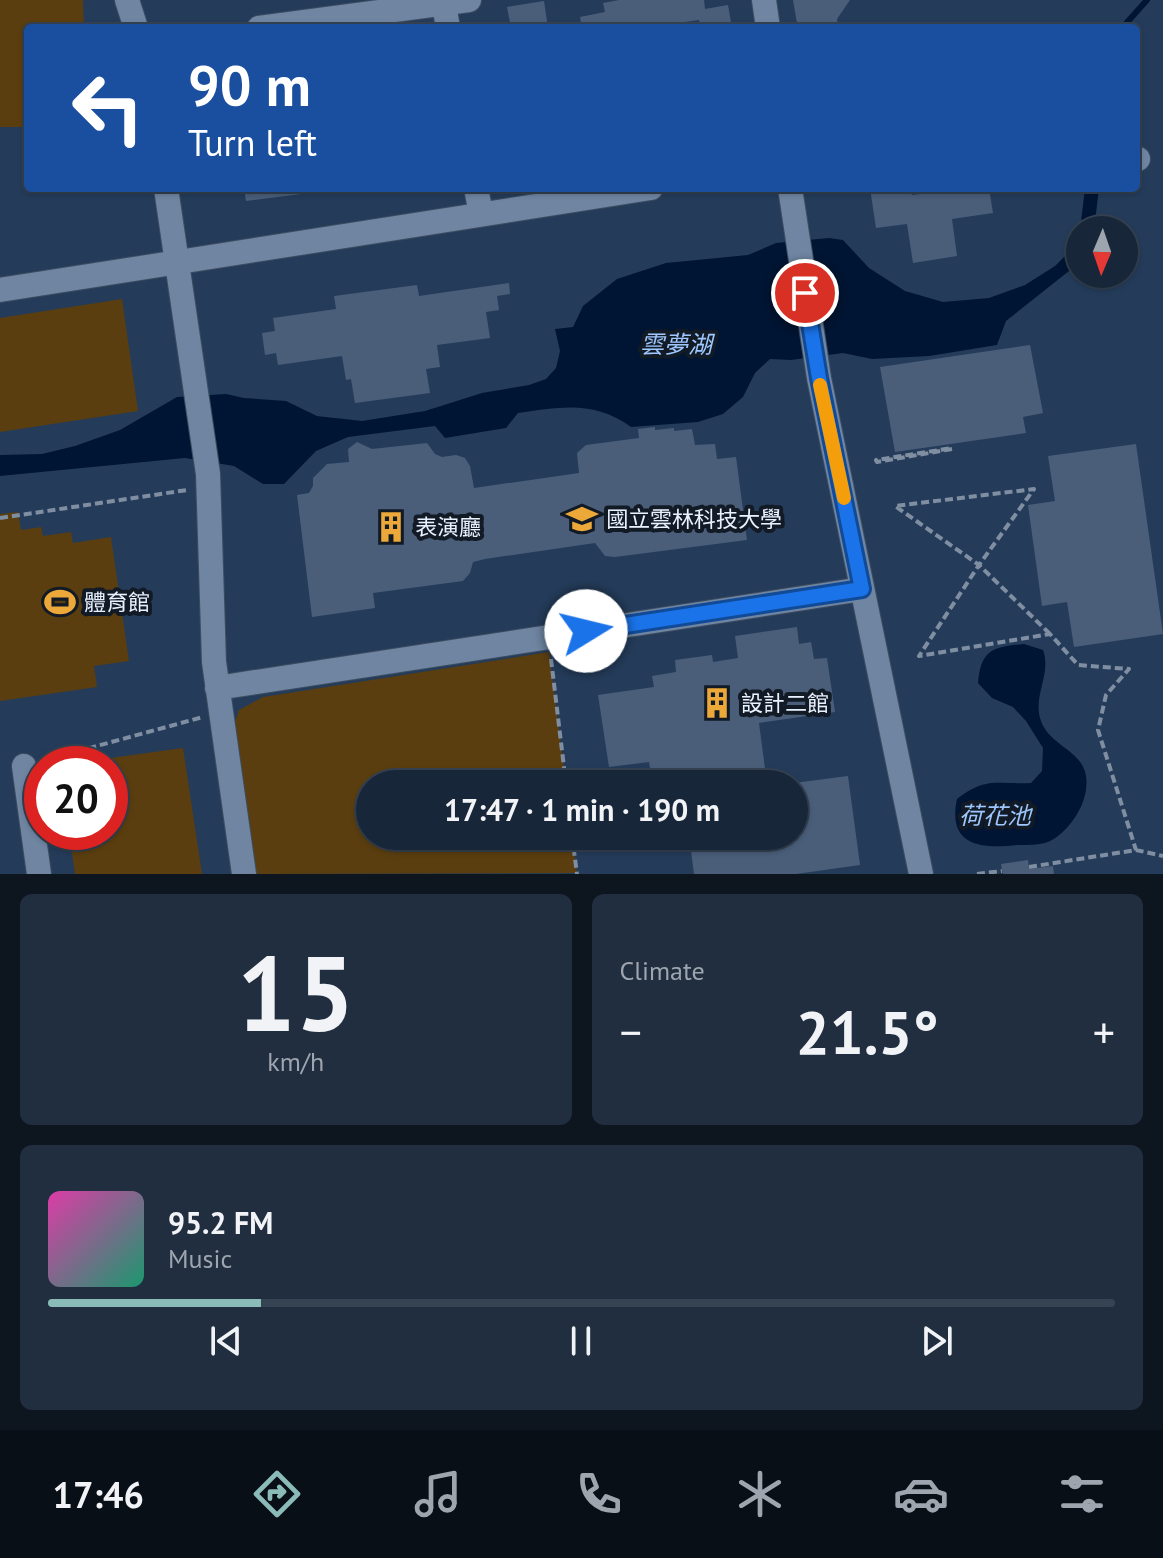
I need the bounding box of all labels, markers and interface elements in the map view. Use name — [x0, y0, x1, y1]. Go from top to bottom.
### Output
text: 90 m — [188, 49, 311, 121]
icon: left — [56, 56, 160, 160]
text: Turn left — [188, 119, 317, 166]
north arrow — [1066, 216, 1138, 288]
map controls — [1066, 216, 1138, 288]
pin — [771, 259, 839, 327]
icon: arrive — [783, 271, 827, 315]
water label: 雲夢湖 — [640, 329, 716, 360]
school or university icon: 國立雲林科技大學 — [565, 502, 599, 536]
place label: 國立雲林科技大學 — [606, 505, 782, 533]
building icon: 表演廳 — [374, 510, 408, 544]
place label: 表演廳 — [415, 513, 481, 541]
sports icon: 體育館 — [43, 585, 77, 619]
place label: 體育館 — [84, 588, 150, 616]
position arrow — [544, 589, 628, 673]
building icon: 設計二館 — [700, 686, 734, 720]
place label: 設計二館 — [741, 689, 829, 717]
speed limit sign: 20 — [24, 746, 128, 850]
text: 17:47 · 1 min · 190 m — [444, 790, 720, 829]
water label: 荷花池 — [959, 800, 1034, 831]
text: 15 — [237, 925, 355, 1060]
text: Climate — [620, 954, 705, 987]
text: 21.5° — [796, 993, 939, 1071]
text: − — [620, 1003, 642, 1060]
text: + — [1093, 1003, 1115, 1060]
text: km/h — [267, 1045, 324, 1078]
text: 95.2 FM — [168, 1203, 273, 1242]
text: Music — [168, 1242, 232, 1275]
icon: previous — [204, 1319, 248, 1363]
icon: pause — [559, 1319, 603, 1363]
icon: next — [915, 1319, 959, 1363]
icon: directions — [249, 1466, 305, 1522]
icon: music — [410, 1466, 466, 1522]
icon: phone — [571, 1466, 627, 1522]
icon: climate — [732, 1466, 788, 1522]
icon: car — [893, 1466, 949, 1522]
icon: filters — [1054, 1466, 1110, 1522]
text: 17:46 — [53, 1471, 144, 1518]

